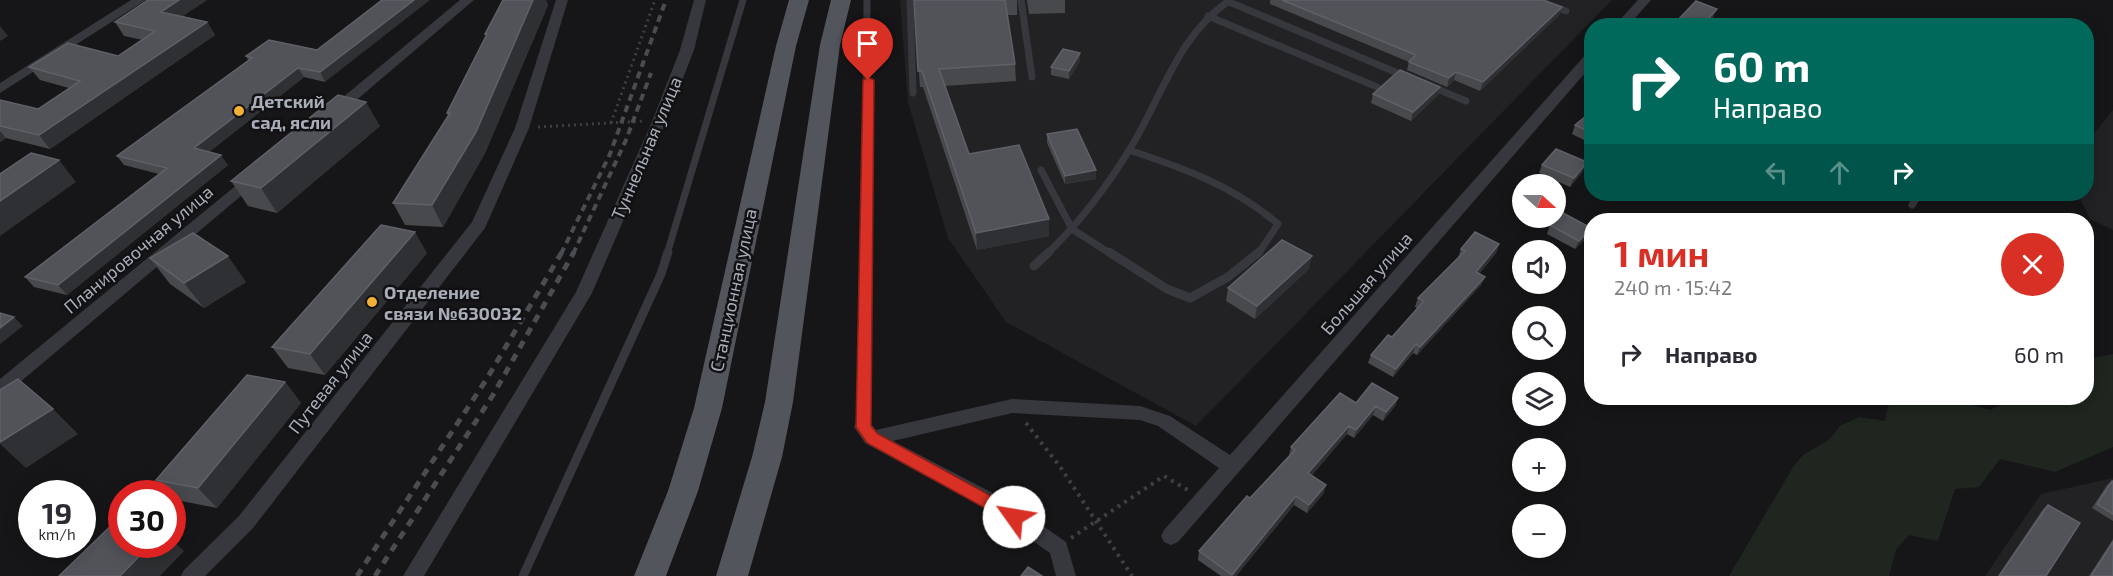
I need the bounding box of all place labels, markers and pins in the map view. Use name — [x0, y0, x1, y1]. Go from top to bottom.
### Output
pin — [842, 18, 893, 80]
place label: Детский сад, ясли — [251, 90, 331, 133]
marker: Детский сад, ясли — [232, 104, 246, 118]
place label: Отделение связи №630032 — [384, 281, 522, 324]
marker: Отделение связи №630032 — [365, 295, 379, 309]

